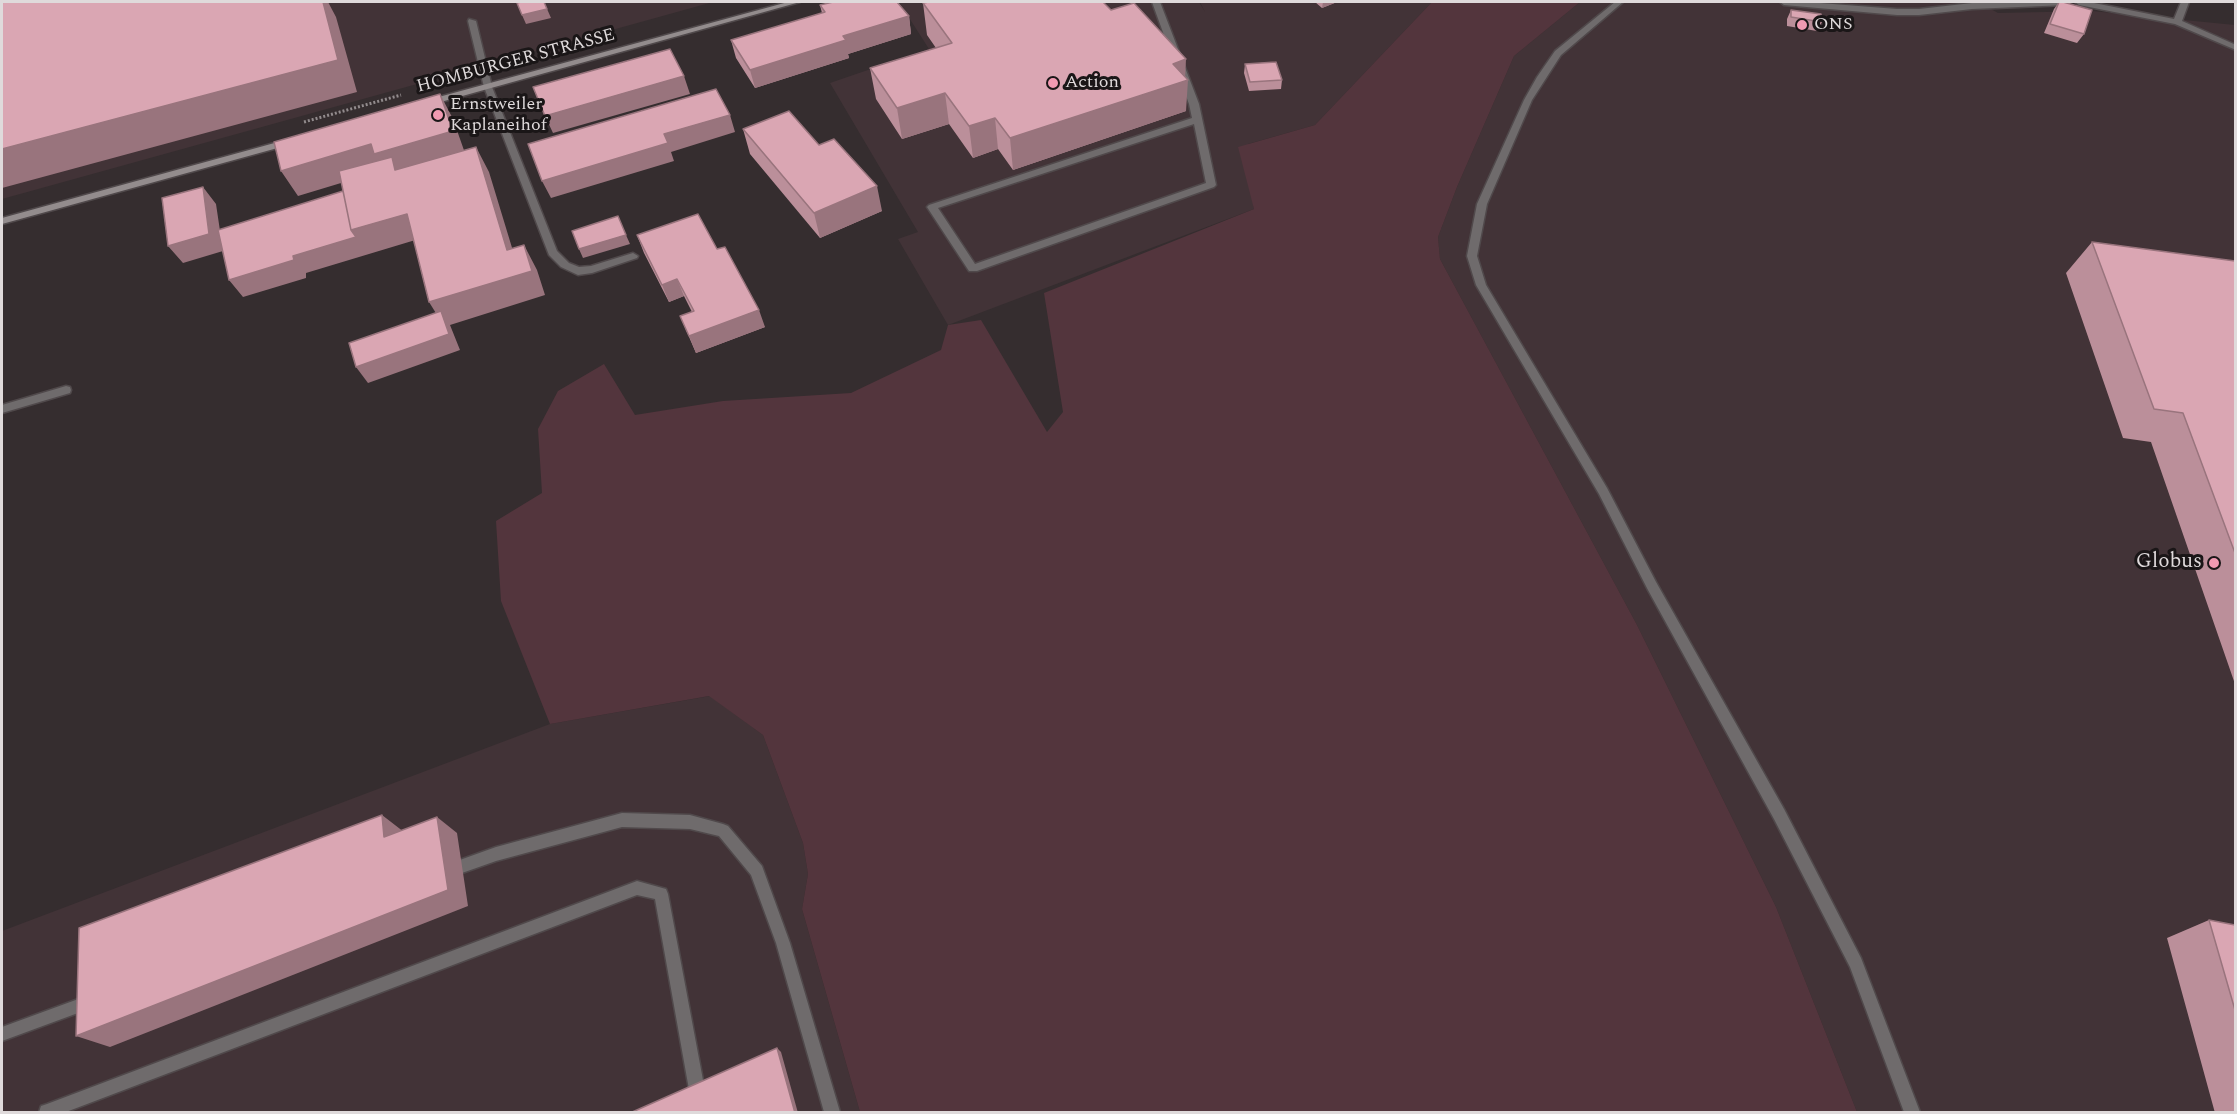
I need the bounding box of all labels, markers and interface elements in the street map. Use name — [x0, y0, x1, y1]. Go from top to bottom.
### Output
place label: ONS — [1814, 14, 1852, 36]
marker: ONS — [1795, 18, 1809, 32]
street label: HOMBURGER STRASSE — [415, 25, 617, 99]
place label: Action — [1065, 72, 1119, 94]
marker: Action — [1046, 76, 1060, 90]
place label: Ernstweiler Kaplaneihof — [450, 94, 547, 136]
marker: Ernstweiler Kaplaneihof — [431, 108, 445, 122]
place label: Globus — [2136, 550, 2202, 576]
marker: Globus — [2207, 556, 2221, 570]

